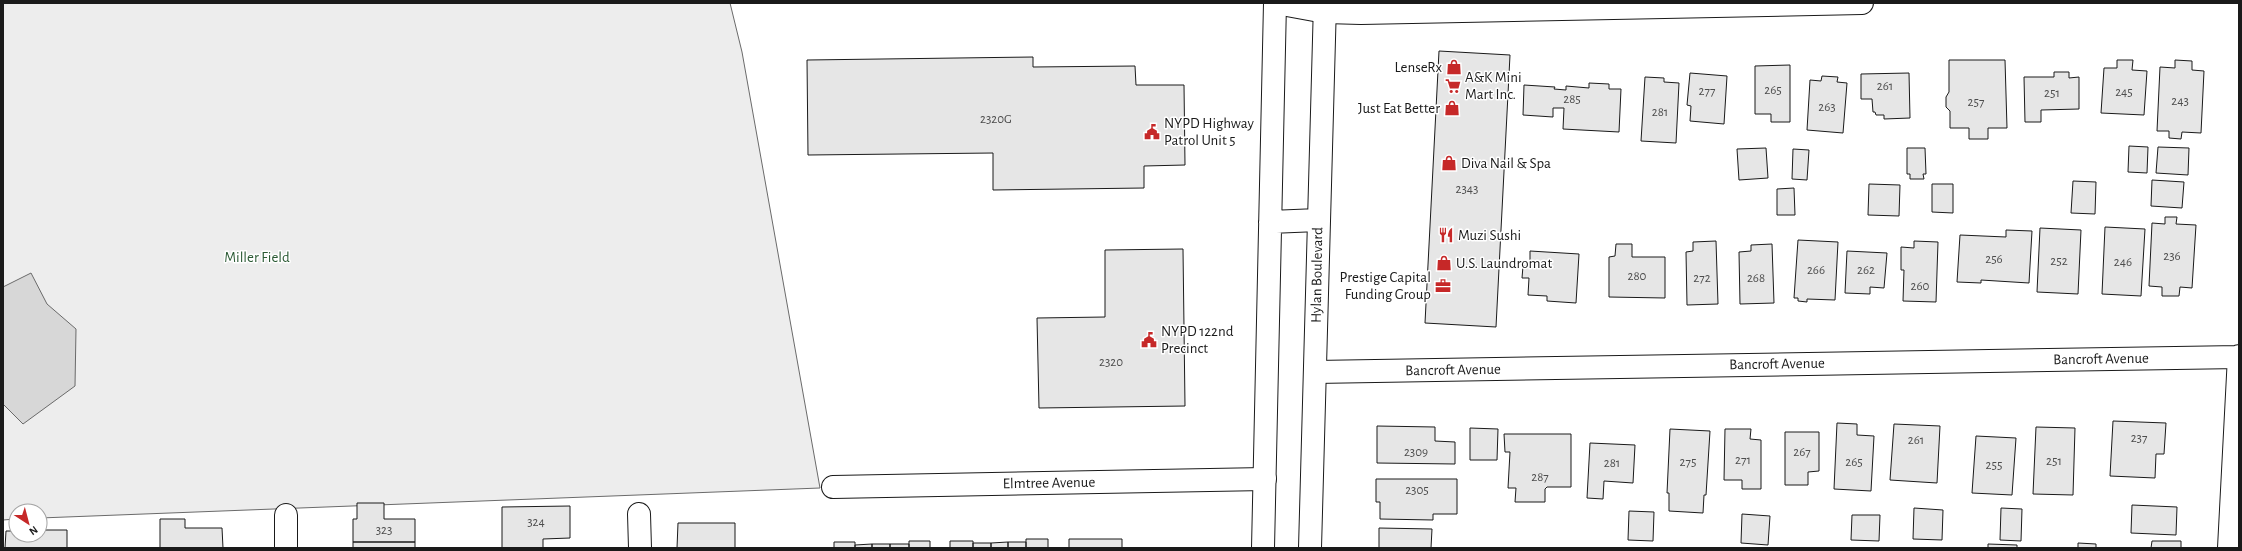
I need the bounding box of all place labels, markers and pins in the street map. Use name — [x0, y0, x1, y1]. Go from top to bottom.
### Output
shop icon: LenseRx — [1445, 58, 1463, 76]
place label: LenseRx — [1394, 60, 1442, 75]
place label: A&K Mini Mart Inc. — [1465, 70, 1522, 102]
supermarket icon: A&K Mini Mart Inc. — [1444, 77, 1462, 95]
shop icon: Just Eat Better — [1443, 99, 1461, 117]
place label: Just Eat Better — [1358, 101, 1440, 116]
place label: NYPD Highway Patrol Unit 5 — [1164, 116, 1254, 148]
public building icon: NYPD Highway Patrol Unit 5 — [1143, 123, 1161, 141]
shop icon: Diva Nail & Spa — [1440, 154, 1458, 172]
place label: Diva Nail & Spa — [1461, 156, 1551, 171]
restaurant icon: Muzi Sushi — [1437, 226, 1455, 244]
place label: Muzi Sushi — [1458, 228, 1521, 243]
shop icon: U.S. Laundromat — [1435, 254, 1453, 272]
place label: U.S. Laundromat — [1456, 256, 1553, 271]
place label: Prestige Capital Funding Group — [1340, 270, 1431, 302]
office icon: Prestige Capital Funding Group — [1434, 277, 1452, 295]
place label: NYPD 122nd Precinct — [1161, 324, 1234, 356]
public building icon: NYPD 122nd Precinct — [1140, 331, 1158, 349]

